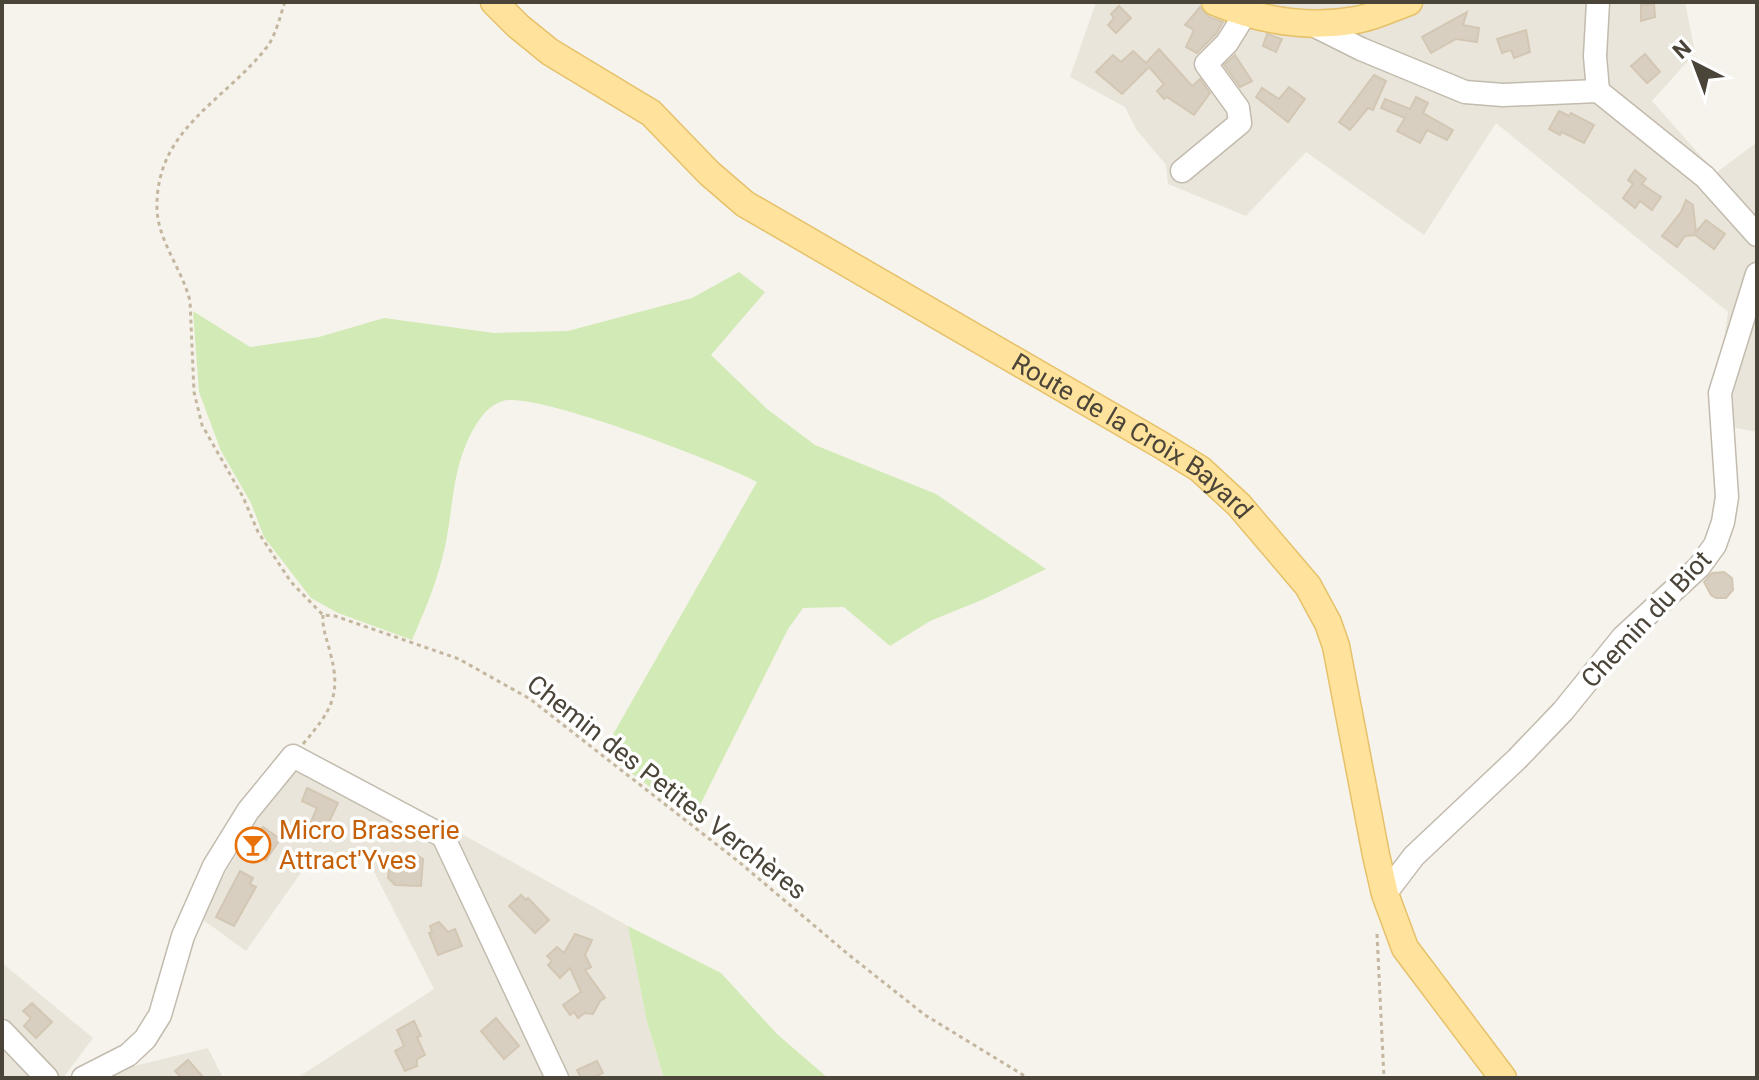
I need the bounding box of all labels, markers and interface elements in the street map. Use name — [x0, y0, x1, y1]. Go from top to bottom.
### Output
north arrow — [1655, 24, 1735, 104]
text: N — [1668, 35, 1696, 64]
street label: Route de la Croix Bayard — [1007, 347, 1259, 525]
street label: Chemin du Biot — [1575, 544, 1717, 694]
street label: Chemin des Petites Verchères — [521, 669, 813, 905]
place label: Micro Brasserie Attract'Yves — [279, 815, 460, 875]
bar icon: Micro Brasserie Attract'Yves — [234, 826, 272, 864]

